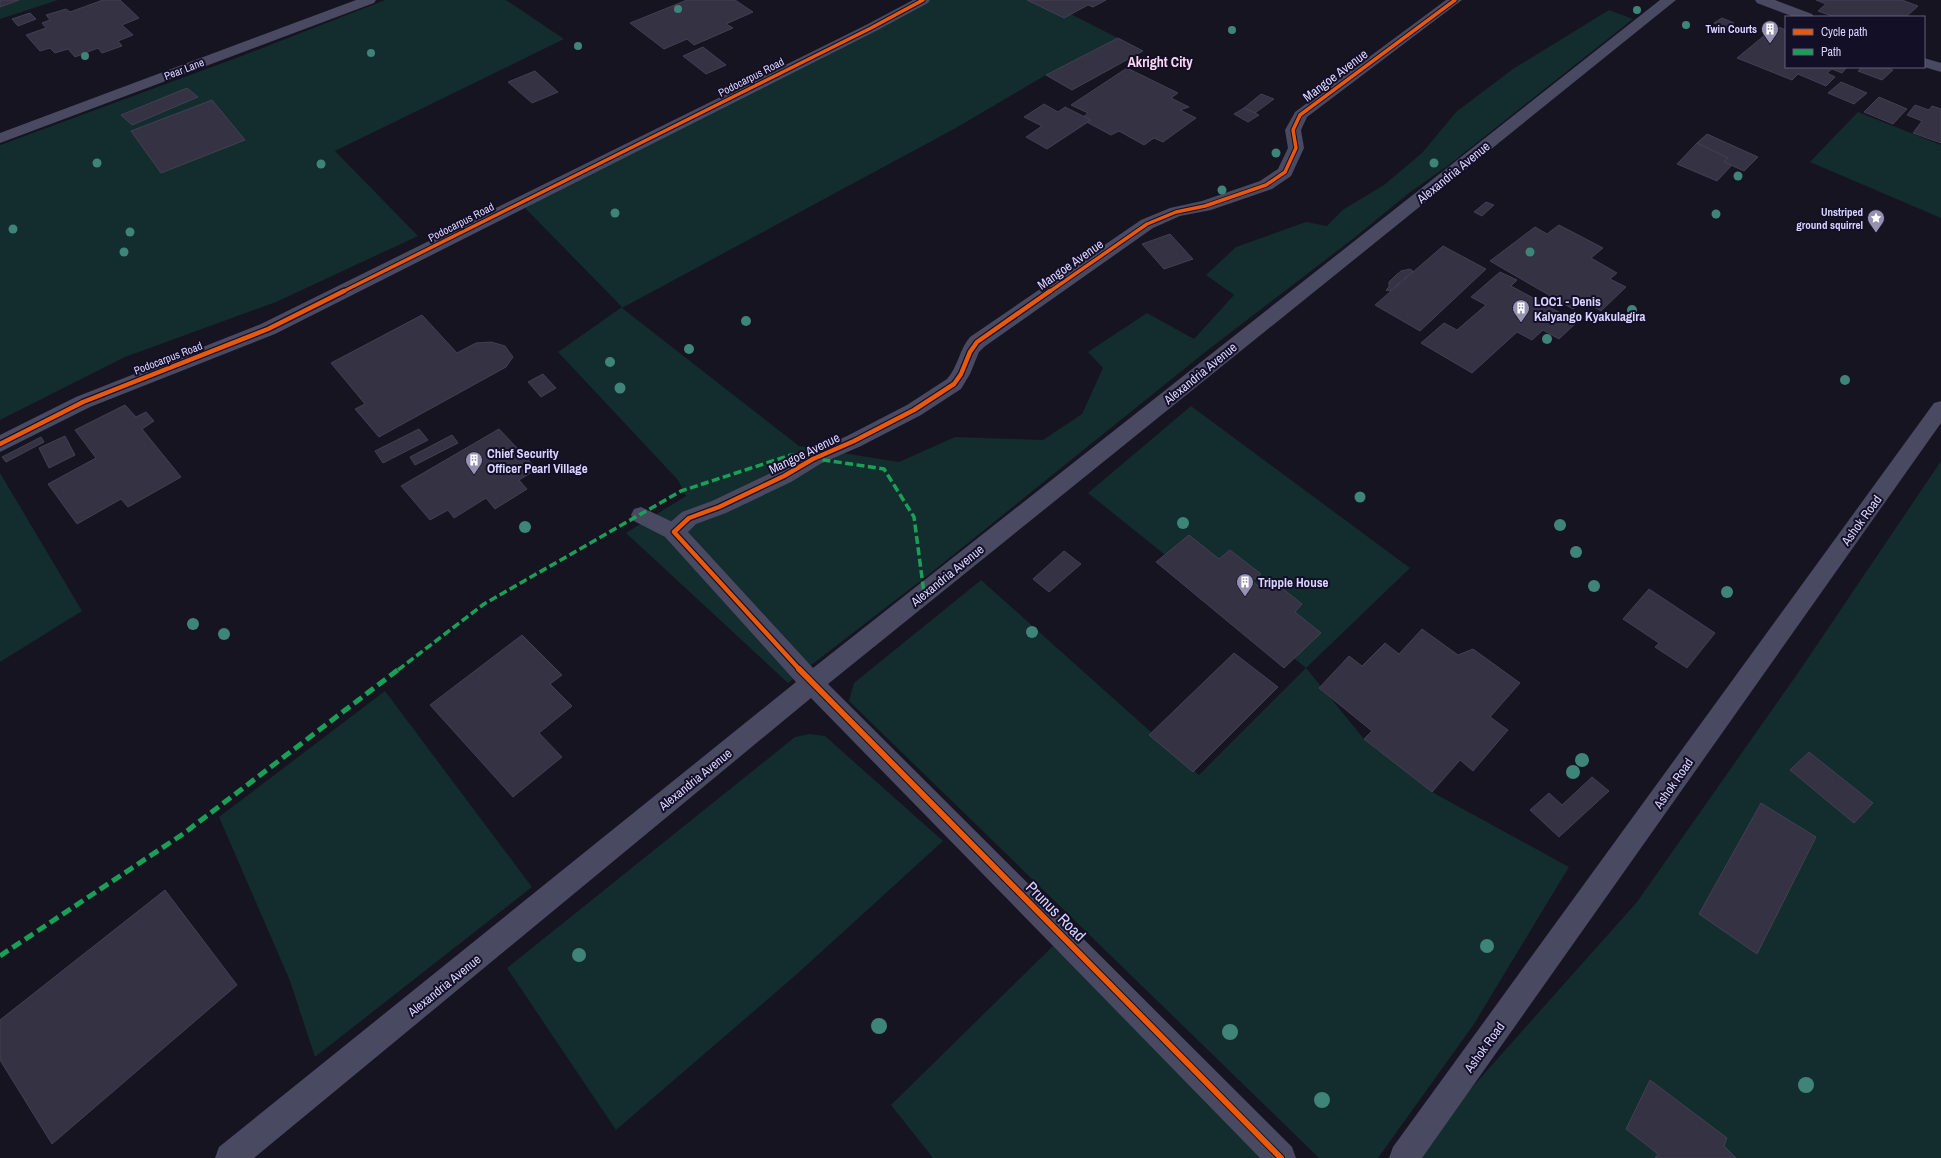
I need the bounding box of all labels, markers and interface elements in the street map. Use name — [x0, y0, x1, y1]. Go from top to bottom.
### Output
legend — [1785, 16, 1925, 68]
building icon: Twin Courts — [1760, 19, 1780, 44]
place label: Twin Courts — [1706, 22, 1757, 36]
text: Cycle path — [1821, 24, 1868, 40]
text: Path — [1821, 44, 1841, 60]
street label: Mangoe Avenue — [1299, 45, 1371, 105]
district label: Akright City — [1127, 53, 1193, 71]
street label: Podocarpus Road — [716, 54, 786, 100]
street label: Pear Lane — [162, 55, 206, 83]
street label: Alexandria Avenue — [1412, 138, 1493, 208]
street label: Podocarpus Road — [426, 199, 496, 245]
place label: Unstriped ground squirrel — [1796, 205, 1863, 232]
place icon: Unstriped ground squirrel — [1866, 208, 1886, 233]
street label: Mangoe Avenue — [1034, 235, 1107, 293]
place label: LOC1 - Denis Kalyango Kyakulagira — [1534, 293, 1645, 325]
building icon: LOC1 - Denis Kalyango Kyakulagira — [1511, 298, 1531, 323]
street label: Podocarpus Road — [132, 339, 204, 377]
street label: Alexandria Avenue — [1159, 339, 1240, 409]
street label: Mangoe Avenue — [766, 429, 843, 478]
place label: Chief Security Officer Pearl Village — [487, 445, 588, 477]
building icon: Chief Security Officer Pearl Village — [464, 450, 484, 475]
street label: Ashok Road — [1837, 492, 1885, 550]
street label: Alexandria Avenue — [906, 541, 987, 611]
building icon: Tripple House — [1235, 572, 1255, 597]
place label: Tripple House — [1258, 574, 1329, 591]
street label: Alexandria Avenue — [654, 745, 735, 815]
street label: Ashok Road — [1649, 755, 1697, 813]
street label: Prunus Road — [1021, 876, 1091, 946]
street label: Alexandria Avenue — [403, 951, 484, 1021]
street label: Ashok Road — [1460, 1019, 1508, 1077]

